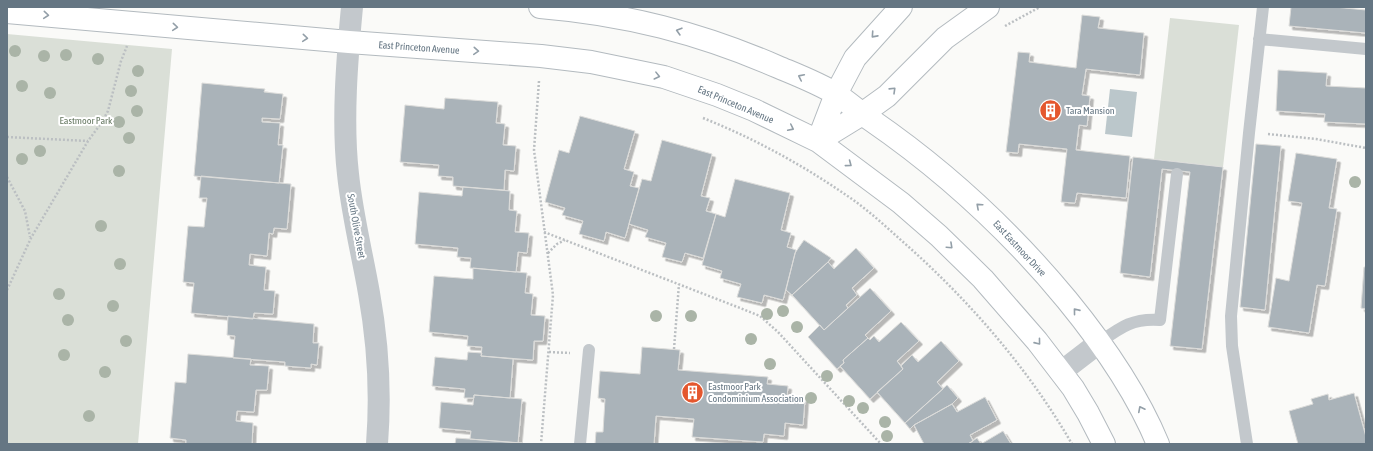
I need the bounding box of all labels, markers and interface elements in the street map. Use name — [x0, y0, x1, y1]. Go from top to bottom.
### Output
one-way arrow — [43, 11, 49, 20]
one-way arrow — [172, 22, 178, 31]
one-way arrow — [676, 27, 683, 35]
one-way arrow — [872, 31, 879, 38]
one-way arrow — [302, 33, 308, 42]
street label: East Princeton Avenue — [378, 39, 460, 56]
one-way arrow — [473, 47, 479, 56]
one-way arrow — [654, 71, 660, 79]
one-way arrow — [797, 74, 805, 82]
street label: East Princeton Avenue — [696, 84, 776, 126]
one-way arrow — [888, 87, 896, 95]
building icon: Tara Mansion — [1037, 97, 1063, 123]
place label: Tara Mansion — [1066, 105, 1115, 116]
park label: Eastmoor Park — [60, 115, 113, 126]
one-way arrow — [787, 123, 794, 131]
one-way arrow — [845, 159, 852, 166]
street label: South Olive Street — [345, 193, 368, 259]
one-way arrow — [976, 203, 983, 210]
street label: East Eastmoor Drive — [991, 218, 1049, 279]
one-way arrow — [945, 241, 953, 249]
one-way arrow — [1074, 309, 1081, 316]
one-way arrow — [1033, 337, 1040, 344]
building icon: Eastmoor Park Condominium Association — [680, 379, 706, 405]
place label: Eastmoor Park Condominium Association — [708, 381, 804, 404]
one-way arrow — [1139, 405, 1146, 413]

